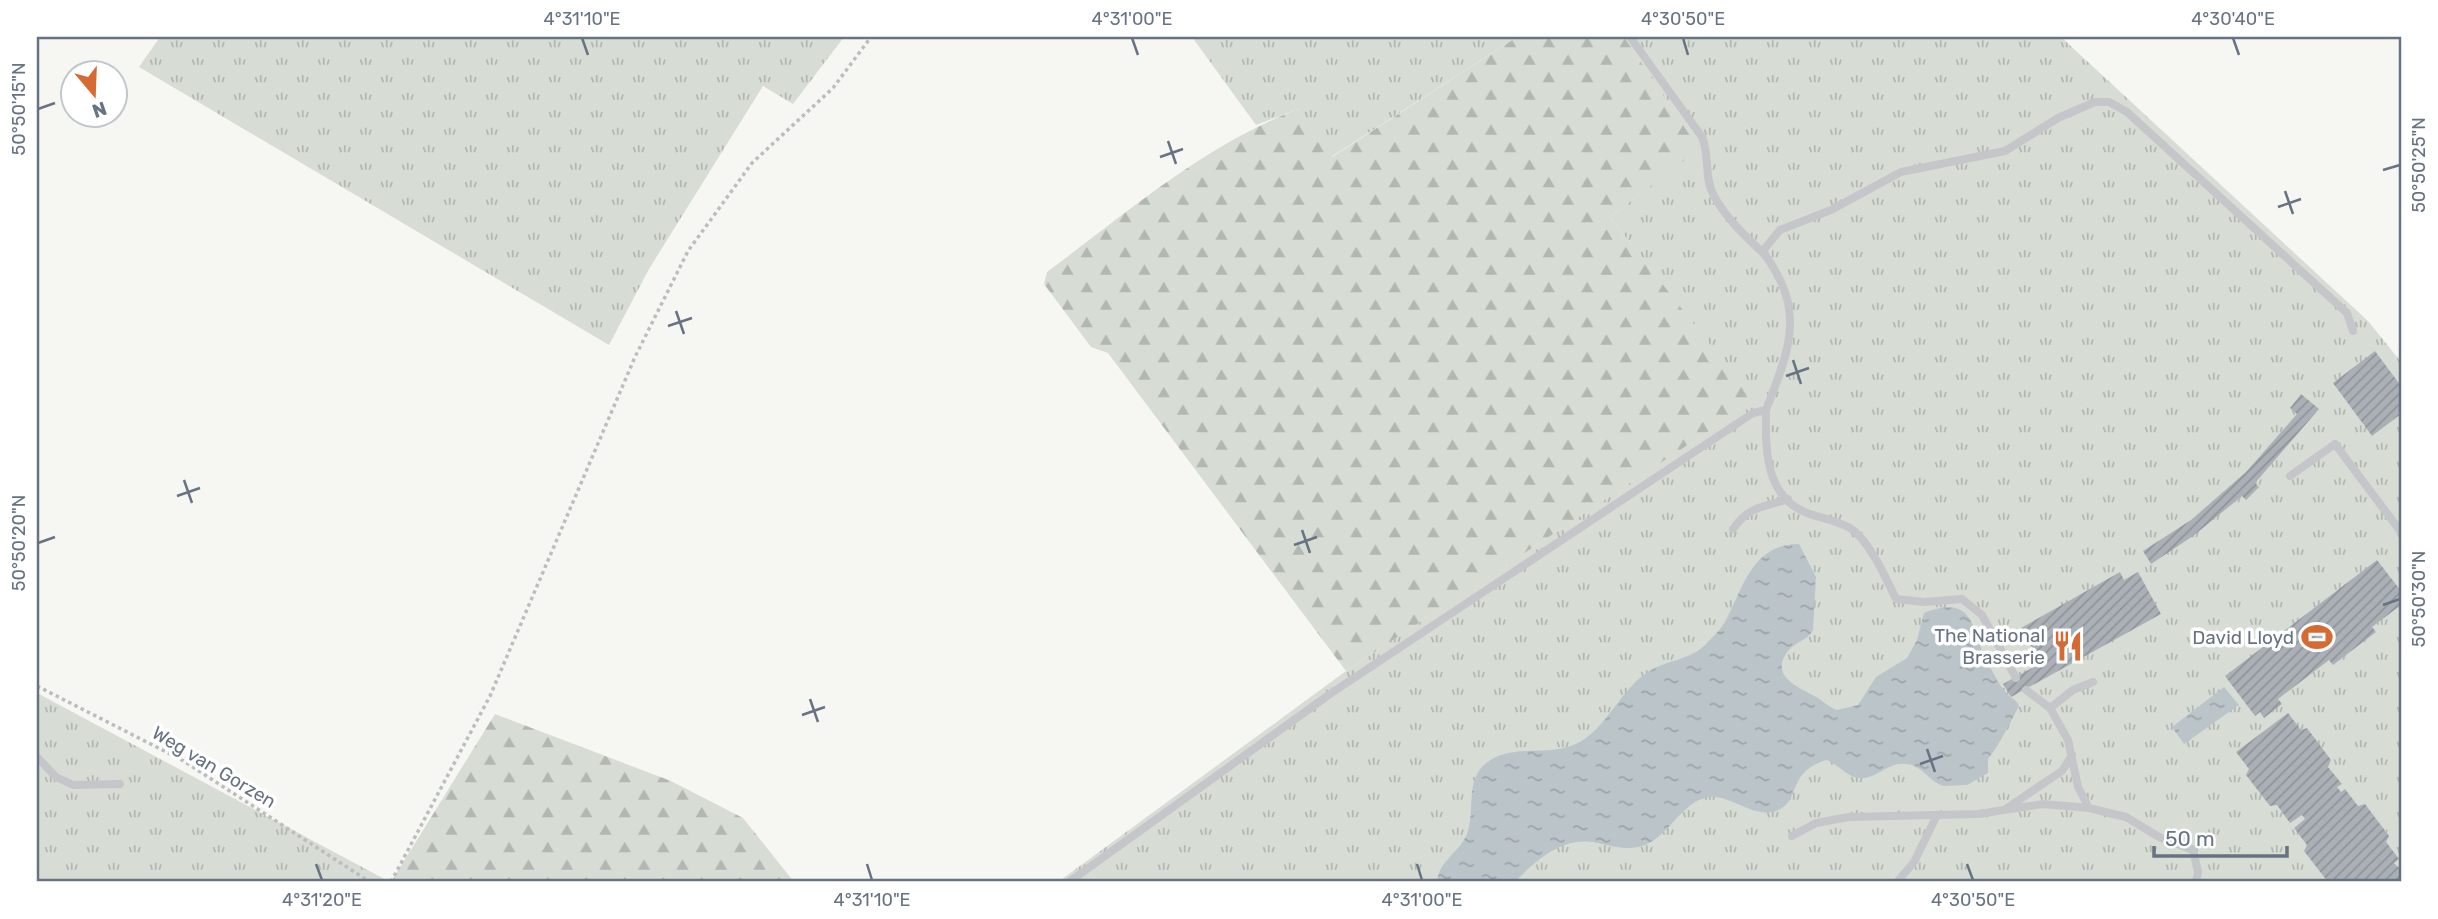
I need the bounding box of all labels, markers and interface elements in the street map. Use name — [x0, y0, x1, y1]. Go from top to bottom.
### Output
text: 4°31'10"E — [543, 8, 621, 30]
text: 4°31'00"E — [1092, 8, 1172, 30]
text: 4°30'50"E — [1641, 8, 1725, 30]
text: 4°30'40"E — [2191, 8, 2275, 30]
north arrow — [60, 60, 130, 130]
text: 50°50'15"N — [8, 63, 30, 155]
text: N — [89, 97, 110, 123]
text: 50°50'25"N — [2408, 117, 2430, 213]
text: 50°50'20"N — [8, 495, 30, 591]
text: 50°50'30"N — [2408, 551, 2430, 647]
sports icon: David Lloyd — [2300, 620, 2334, 654]
place label: The National Brasserie — [1934, 624, 2045, 669]
place label: David Lloyd — [2192, 626, 2294, 649]
restaurant icon: The National Brasserie — [2051, 629, 2085, 663]
street label: Weg van Gorzen — [148, 721, 280, 813]
scale bar — [2154, 814, 2288, 858]
text: 50 m — [2165, 826, 2215, 851]
text: 4°31'20"E — [282, 889, 362, 911]
text: 4°31'10"E — [833, 889, 911, 911]
text: 4°31'00"E — [1382, 889, 1462, 911]
text: 4°30'50"E — [1931, 889, 2015, 911]

